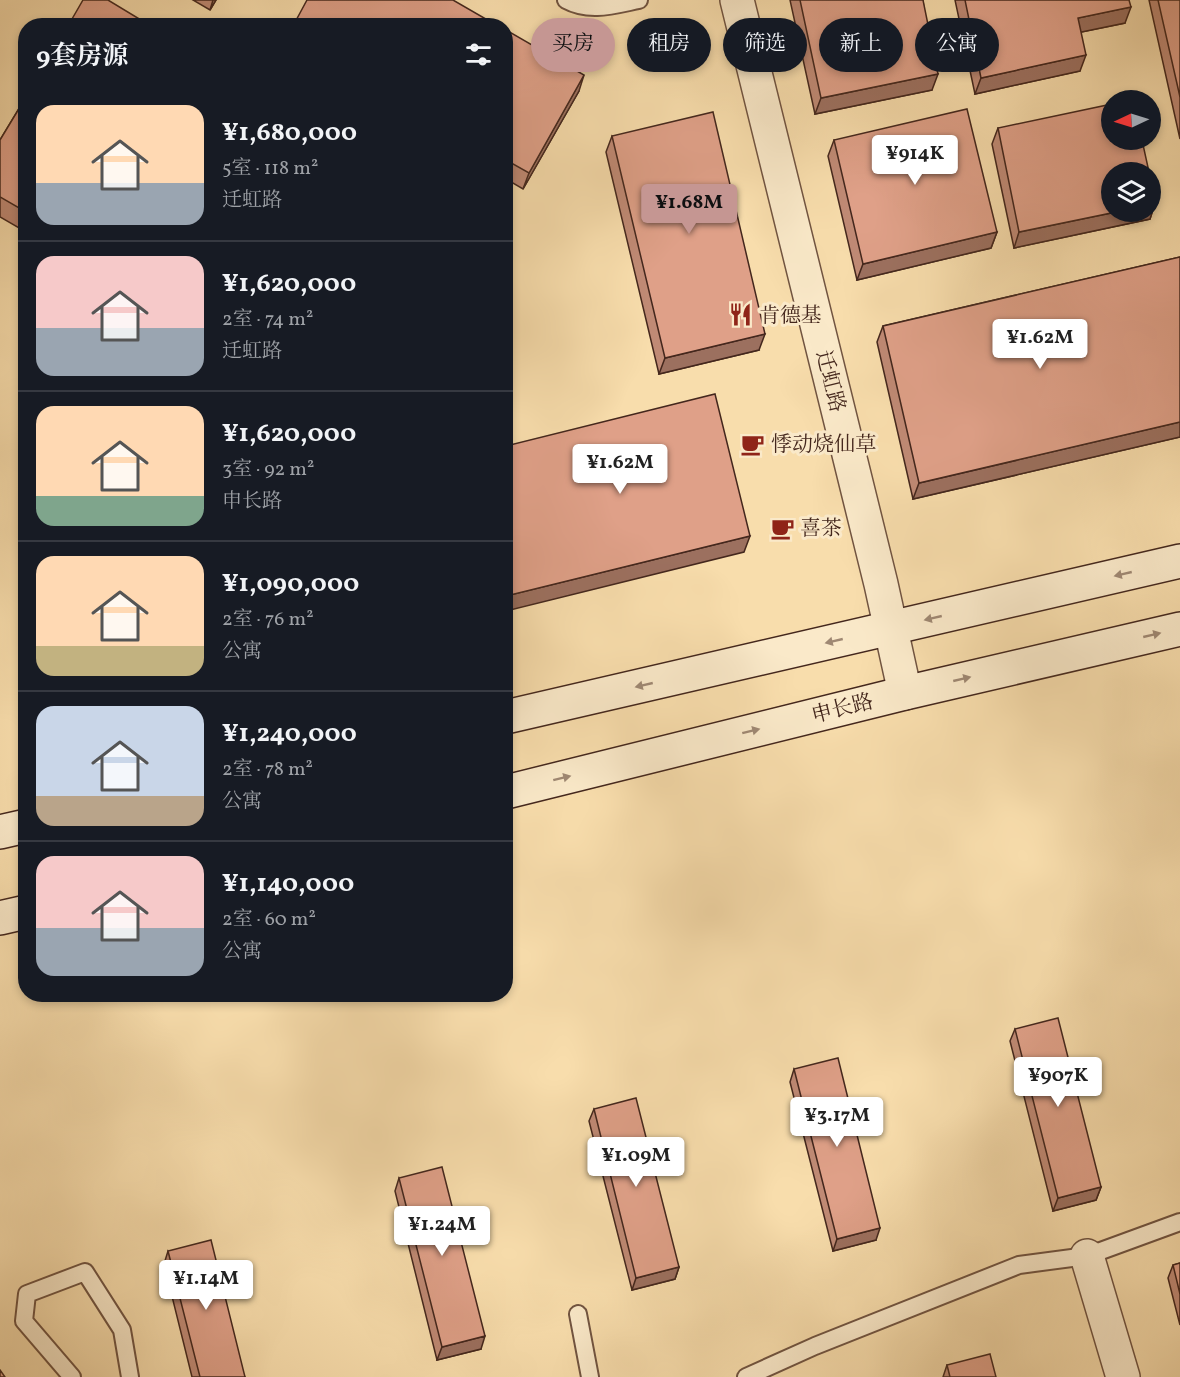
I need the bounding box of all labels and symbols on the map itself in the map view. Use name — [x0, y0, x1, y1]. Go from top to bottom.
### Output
north arrow — [1101, 90, 1161, 150]
pin: ¥914K — [873, 135, 957, 186]
pin: ¥1.68M — [640, 184, 738, 235]
restaurant icon: 肯德基 — [728, 302, 754, 328]
place label: 肯德基 — [759, 302, 822, 331]
pin: ¥1.62M — [991, 319, 1089, 370]
street label: 迁虹路 — [808, 347, 851, 415]
cafe icon: 悸动烧仙草 — [740, 431, 766, 457]
place label: 悸动烧仙草 — [771, 431, 876, 460]
pin: ¥1.62M — [571, 444, 669, 495]
cafe icon: 喜茶 — [769, 515, 795, 541]
place label: 喜茶 — [800, 515, 842, 544]
one-way arrow — [1113, 570, 1132, 579]
one-way arrow — [923, 614, 942, 623]
one-way arrow — [1143, 630, 1161, 640]
one-way arrow — [825, 636, 843, 646]
one-way arrow — [953, 674, 971, 684]
one-way arrow — [635, 680, 653, 690]
street label: 申长路 — [808, 688, 876, 731]
one-way arrow — [742, 725, 761, 735]
one-way arrow — [553, 773, 571, 782]
pin: ¥907K — [1016, 1057, 1100, 1108]
pin: ¥3.17M — [788, 1097, 886, 1148]
pin: ¥1.09M — [587, 1137, 685, 1188]
pin: ¥1.24M — [393, 1206, 491, 1257]
pin: ¥1.14M — [157, 1260, 255, 1311]

